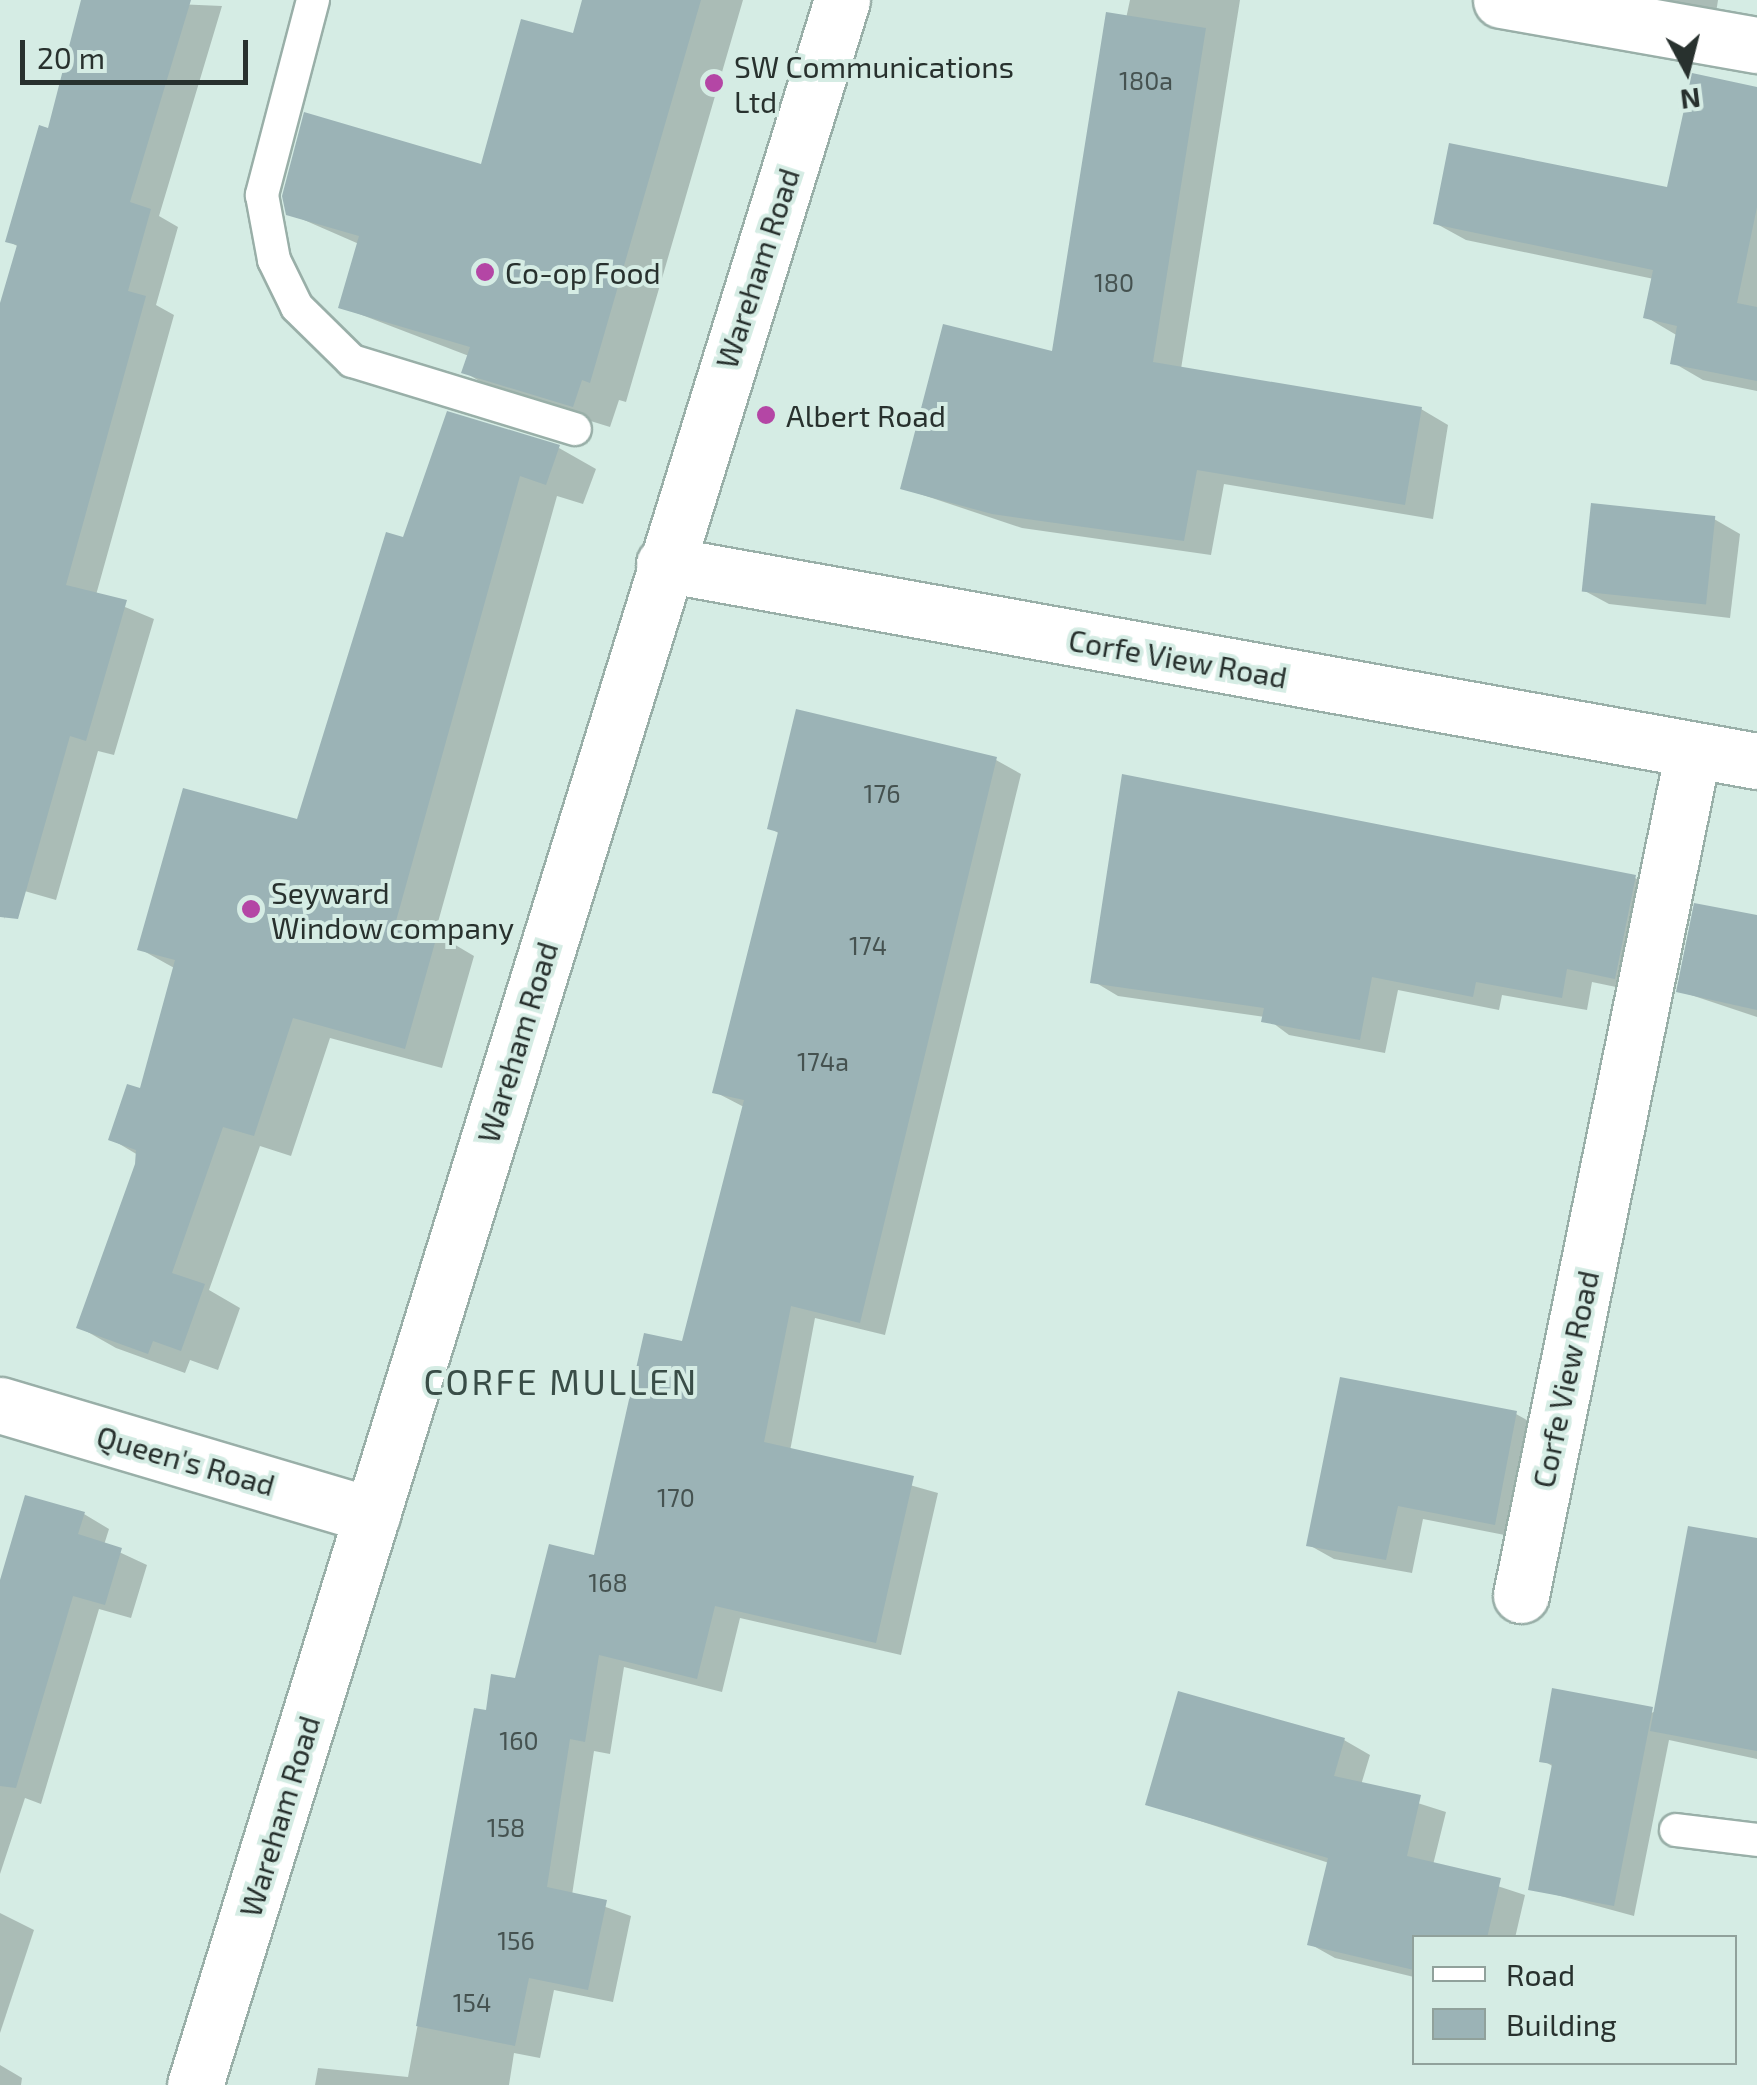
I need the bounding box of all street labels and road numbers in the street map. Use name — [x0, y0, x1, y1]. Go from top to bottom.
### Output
street label: Wareham Road — [708, 163, 806, 373]
street label: Corfe View Road — [1065, 621, 1291, 695]
street label: Wareham Road — [469, 937, 565, 1147]
street label: Corfe View Road — [1524, 1266, 1606, 1492]
street label: Queen's Road — [93, 1417, 279, 1503]
street label: Wareham Road — [231, 1711, 327, 1921]

